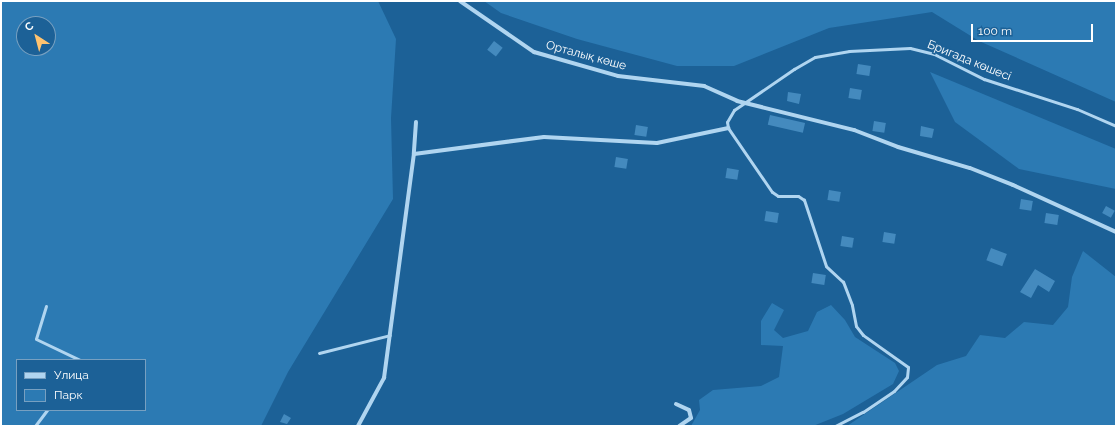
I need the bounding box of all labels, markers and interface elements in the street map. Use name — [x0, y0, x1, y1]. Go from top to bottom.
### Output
north arrow — [16, 16, 56, 56]
scale bar — [973, 16, 1095, 42]
text: С — [22, 19, 36, 34]
text: 100 m — [978, 24, 1012, 38]
street label: Орталық көше — [544, 38, 628, 74]
street label: Бригада көшесі — [925, 38, 1013, 84]
legend — [16, 359, 146, 411]
text: Улица — [54, 368, 89, 382]
text: Парк — [54, 388, 83, 402]

